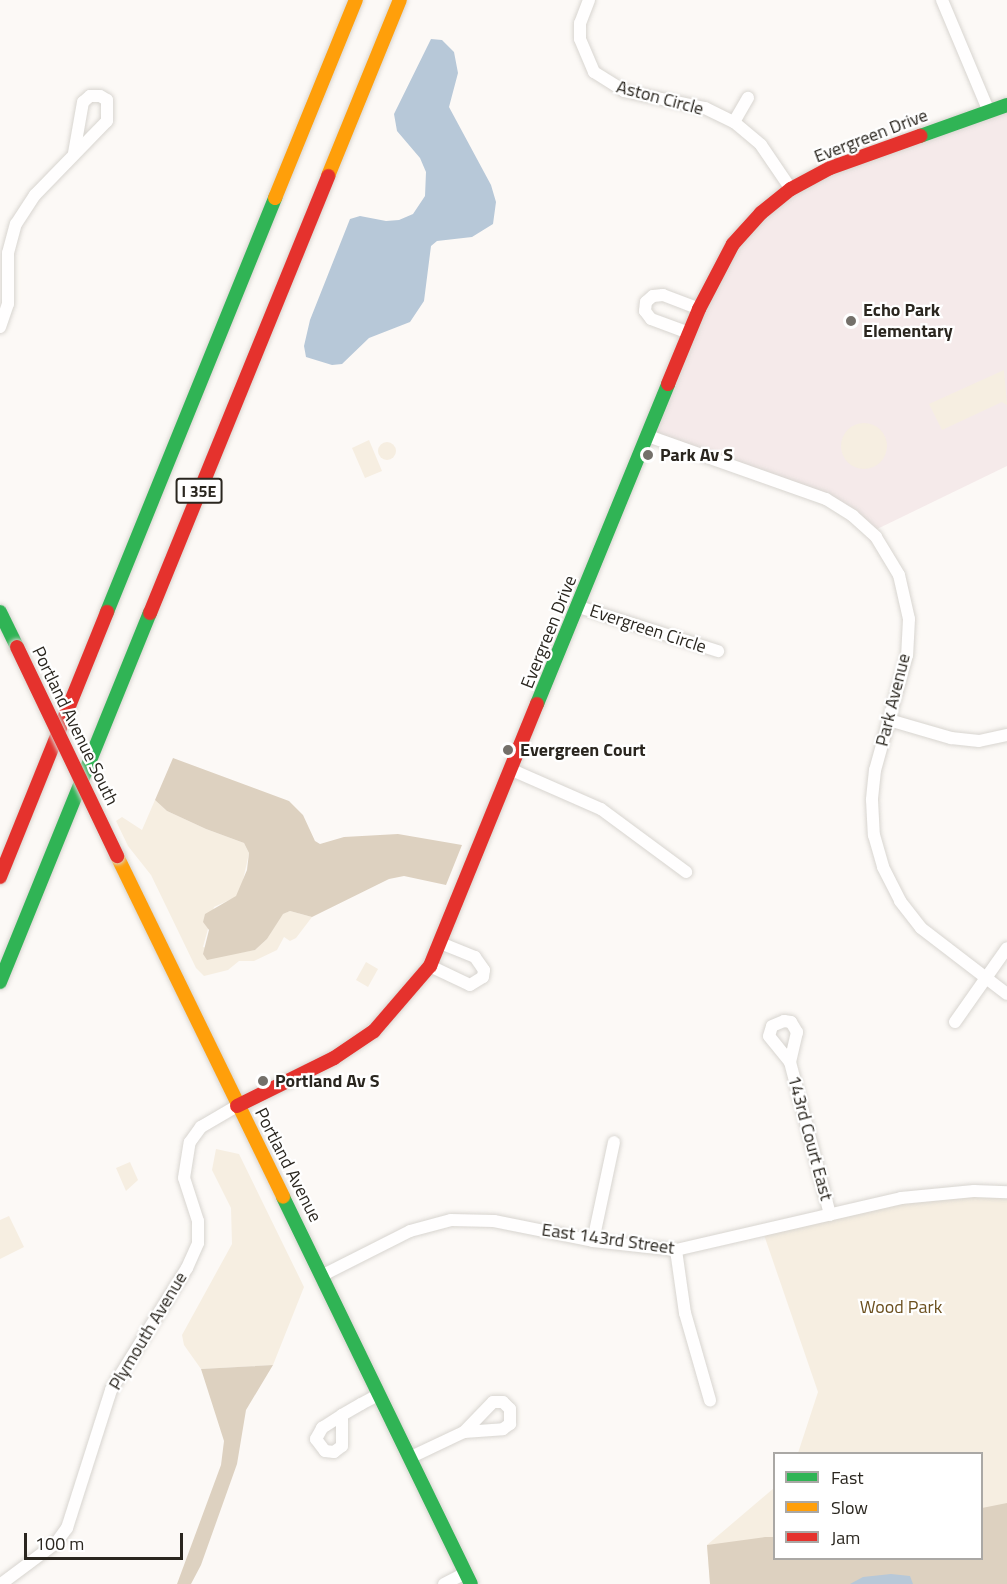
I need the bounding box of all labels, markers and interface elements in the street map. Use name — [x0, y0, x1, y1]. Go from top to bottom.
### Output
street label: Aston Circle — [614, 76, 706, 120]
street label: Evergreen Drive — [811, 104, 931, 168]
place label: Echo Park Elementary — [863, 300, 953, 342]
marker: Echo Park Elementary — [844, 314, 858, 328]
place label: Park Av S — [660, 444, 733, 466]
marker: Park Av S — [641, 448, 655, 462]
road number: I 35E — [175, 478, 223, 504]
street label: Evergreen Drive — [517, 572, 581, 692]
street label: Evergreen Circle — [587, 600, 709, 658]
street label: Portland Avenue South — [27, 643, 123, 809]
street label: Park Avenue — [871, 651, 915, 749]
place label: Evergreen Court — [520, 739, 646, 761]
marker: Evergreen Court — [501, 743, 515, 757]
place label: Portland Av S — [275, 1070, 380, 1092]
street label: 143rd Court East — [783, 1073, 837, 1203]
marker: Portland Av S — [256, 1074, 270, 1088]
street label: Portland Avenue — [250, 1104, 326, 1226]
street label: East 143rd Street — [540, 1219, 676, 1259]
street label: Plymouth Avenue — [104, 1268, 192, 1394]
park label: Wood Park — [860, 1296, 942, 1318]
legend — [773, 1452, 983, 1560]
text: Fast — [831, 1464, 864, 1491]
text: Slow — [831, 1494, 868, 1521]
scale bar — [27, 1521, 186, 1559]
text: Jam — [831, 1524, 860, 1551]
text: 100 m — [35, 1530, 84, 1557]

